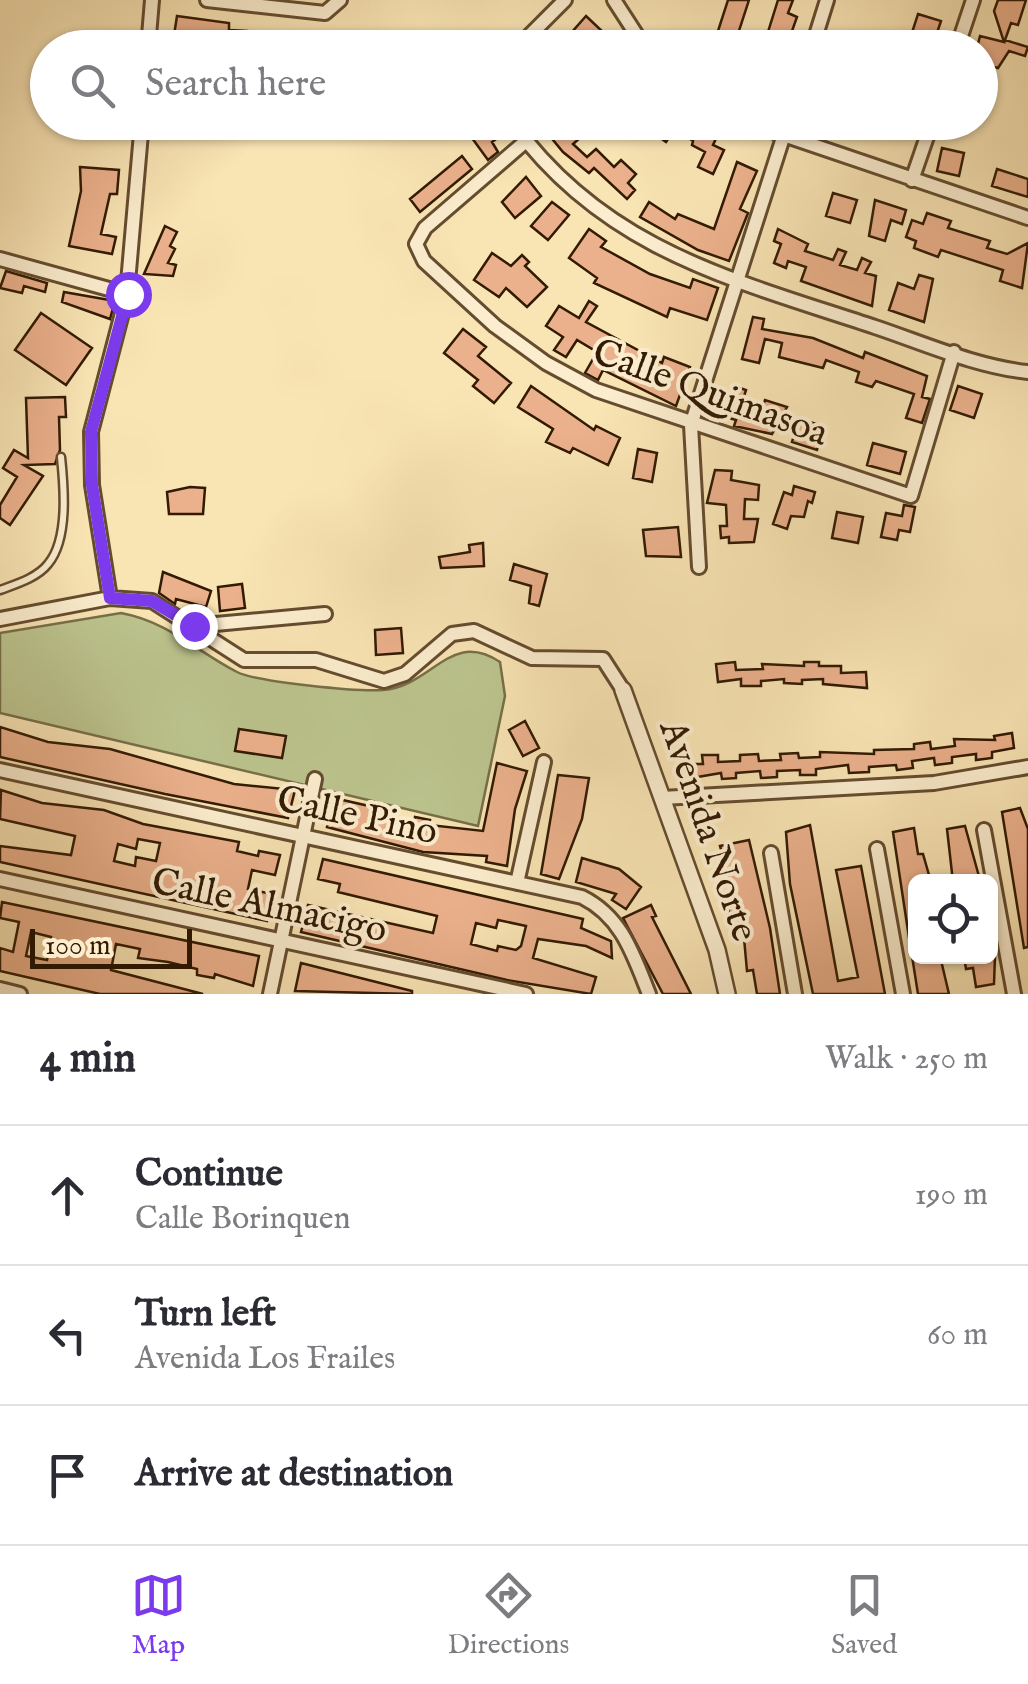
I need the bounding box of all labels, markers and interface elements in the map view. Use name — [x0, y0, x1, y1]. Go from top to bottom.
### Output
search box — [30, 30, 998, 140]
icon: search — [65, 58, 120, 113]
text: Search here — [145, 61, 326, 109]
route start — [106, 272, 152, 318]
street label: Calle Quimasoa — [586, 329, 835, 459]
route end — [172, 604, 218, 650]
street label: Avenida Norte — [646, 713, 767, 948]
street label: Calle Pino — [272, 777, 442, 857]
street label: Calle Almacigo — [147, 859, 391, 955]
map controls — [908, 874, 998, 964]
button: locate — [908, 874, 998, 964]
scale bar — [30, 924, 192, 968]
text: 100 m — [45, 929, 111, 964]
text: 4 min — [40, 1033, 136, 1086]
text: Walk · 250 m — [825, 1039, 988, 1080]
text: Continue — [135, 1151, 283, 1199]
icon: ahead — [40, 1168, 95, 1223]
text: 190 m — [915, 1175, 988, 1216]
text: Calle Borinquen — [135, 1199, 351, 1240]
text: Turn left — [135, 1291, 276, 1339]
icon: left — [40, 1308, 95, 1363]
text: 60 m — [927, 1315, 988, 1356]
text: Avenida Los Frailes — [135, 1339, 395, 1380]
icon: arrive — [40, 1448, 95, 1503]
text: Arrive at destination — [135, 1451, 453, 1499]
tab: Map — [131, 1568, 186, 1663]
tab: Directions — [447, 1568, 569, 1663]
tab: Saved — [831, 1568, 897, 1663]

